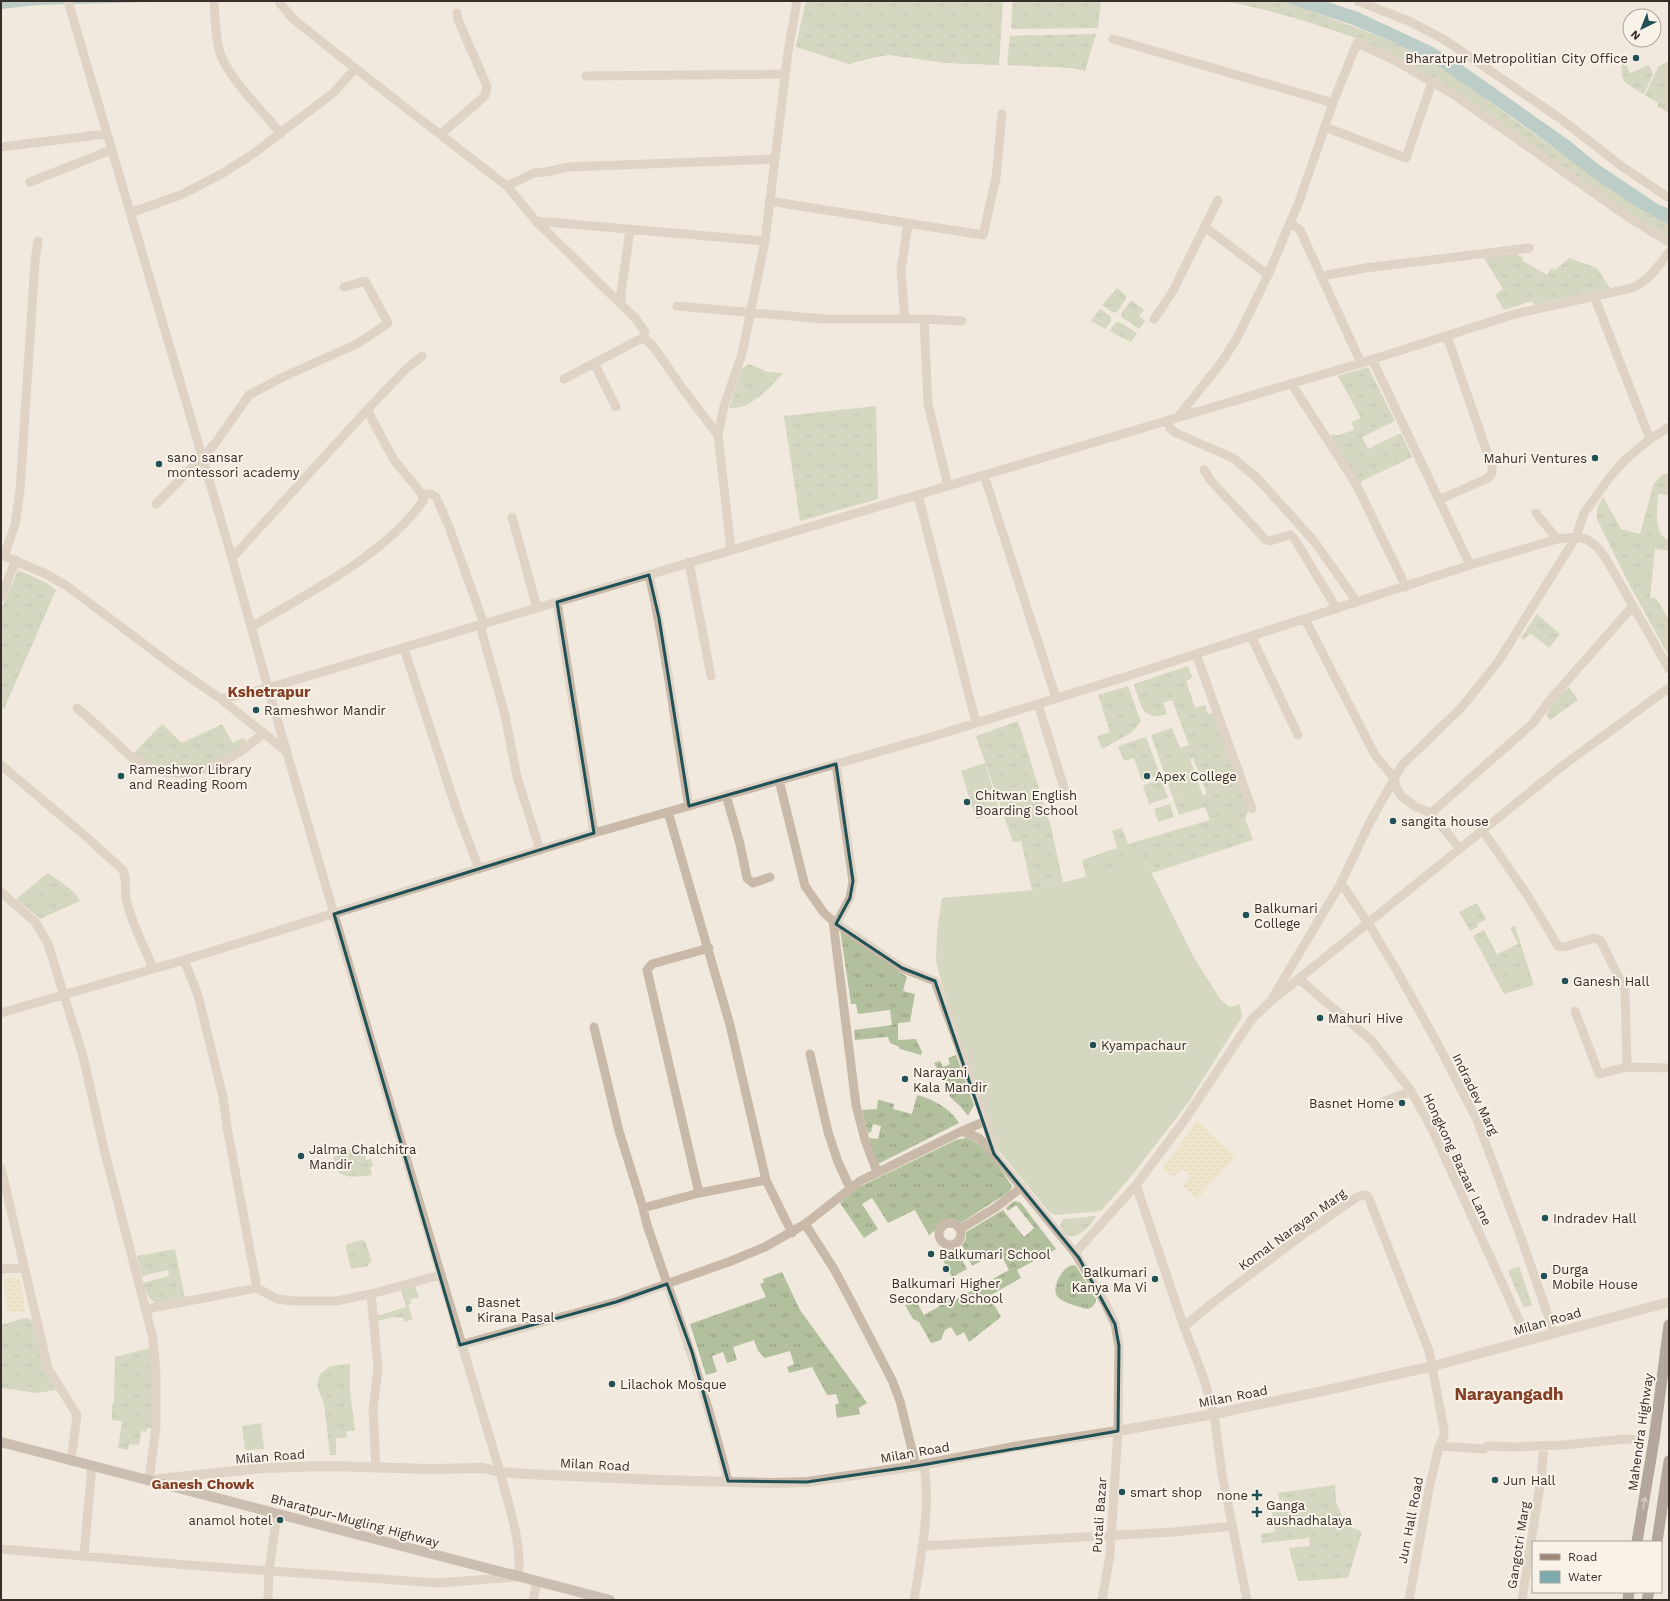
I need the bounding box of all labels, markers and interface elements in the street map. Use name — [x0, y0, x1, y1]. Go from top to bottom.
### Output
north arrow — [1622, 8, 1662, 48]
text: N — [1628, 27, 1643, 42]
place label: Bharatpur Metropolitian City Office — [1405, 51, 1628, 66]
marker: Bharatpur Metropolitian City Office — [1631, 53, 1641, 63]
place label: sano sansar montessori academy — [167, 450, 300, 480]
place label: Mahuri Ventures — [1484, 451, 1587, 466]
marker: Mahuri Ventures — [1590, 453, 1600, 463]
marker: sano sansar montessori academy — [154, 459, 164, 469]
district label: Kshetrapur — [228, 683, 311, 701]
place label: Rameshwor Mandir — [264, 703, 386, 718]
marker: Rameshwor Mandir — [251, 705, 261, 715]
place label: Rameshwor Library and Reading Room — [129, 762, 252, 792]
place label: Apex College — [1155, 769, 1237, 784]
marker: Rameshwor Library and Reading Room — [116, 771, 126, 781]
marker: Apex College — [1142, 771, 1152, 781]
place label: Chitwan English Boarding School — [975, 788, 1078, 818]
marker: Chitwan English Boarding School — [962, 797, 972, 807]
place label: sangita house — [1401, 814, 1489, 829]
marker: sangita house — [1388, 816, 1398, 826]
place label: Balkumari College — [1254, 901, 1318, 931]
marker: Balkumari College — [1241, 910, 1251, 920]
place label: Ganesh Hall — [1573, 974, 1649, 989]
marker: Ganesh Hall — [1560, 976, 1570, 986]
place label: Mahuri Hive — [1328, 1011, 1403, 1026]
marker: Mahuri Hive — [1315, 1013, 1325, 1023]
place label: Kyampachaur — [1101, 1038, 1187, 1053]
marker: Kyampachaur — [1088, 1040, 1098, 1050]
street label: Indradev Marg — [1449, 1051, 1502, 1138]
place label: Narayani Kala Mandir — [913, 1065, 988, 1095]
marker: Narayani Kala Mandir — [900, 1074, 910, 1084]
street label: Hongkong Bazaar Lane — [1420, 1091, 1495, 1228]
place label: Basnet Home — [1309, 1096, 1394, 1111]
marker: Basnet Home — [1397, 1098, 1407, 1108]
place label: Jalma Chalchitra Mandir — [309, 1142, 417, 1172]
marker: Jalma Chalchitra Mandir — [296, 1151, 306, 1161]
street label: Komal Narayan Marg — [1236, 1185, 1349, 1273]
place label: Indradev Hall — [1553, 1211, 1637, 1226]
marker: Indradev Hall — [1540, 1213, 1550, 1223]
place label: Balkumari School — [939, 1247, 1050, 1262]
marker: Balkumari School — [926, 1249, 936, 1259]
place label: Durga Mobile House — [1552, 1262, 1638, 1292]
marker: Balkumari Higher Secondary School — [941, 1264, 951, 1274]
place label: Balkumari Kanya Ma Vi — [1071, 1265, 1147, 1295]
marker: Durga Mobile House — [1539, 1271, 1549, 1281]
marker: Balkumari Kanya Ma Vi — [1150, 1274, 1160, 1284]
place label: Balkumari Higher Secondary School — [889, 1276, 1003, 1306]
place label: Basnet Kirana Pasal — [477, 1295, 555, 1325]
marker: Basnet Kirana Pasal — [464, 1304, 474, 1314]
street label: Milan Road — [1511, 1305, 1583, 1338]
street label: Mahendra Highway — [1625, 1372, 1656, 1492]
place label: Lilachok Mosque — [620, 1377, 727, 1392]
marker: Lilachok Mosque — [607, 1379, 617, 1389]
street label: Milan Road — [1197, 1382, 1269, 1411]
district label: Narayangadh — [1454, 1384, 1564, 1404]
street label: Milan Road — [879, 1439, 951, 1466]
street label: Milan Road — [235, 1447, 306, 1466]
street label: Milan Road — [560, 1455, 630, 1474]
place label: Jun Hall — [1503, 1473, 1556, 1488]
street label: Jun Hall Road — [1395, 1475, 1426, 1565]
marker: Jun Hall — [1490, 1475, 1500, 1485]
district label: Ganesh Chowk — [152, 1476, 255, 1492]
street label: Putali Bazar — [1089, 1477, 1110, 1554]
place label: smart shop — [1130, 1485, 1202, 1500]
marker: smart shop — [1117, 1487, 1127, 1497]
place label: none — [1217, 1488, 1248, 1503]
marker: none — [1251, 1489, 1263, 1501]
street label: Bharatpur-Mugling Highway — [269, 1491, 441, 1550]
one-way arrow — [1640, 1497, 1648, 1510]
place label: Ganga aushadhalaya — [1266, 1498, 1353, 1528]
street label: Gangotri Marg — [1504, 1500, 1533, 1590]
marker: Ganga aushadhalaya — [1251, 1506, 1263, 1518]
place label: anamol hotel — [188, 1513, 272, 1528]
marker: anamol hotel — [275, 1515, 285, 1525]
legend — [1532, 1541, 1662, 1593]
text: Road — [1568, 1550, 1597, 1564]
text: Water — [1568, 1570, 1603, 1584]

